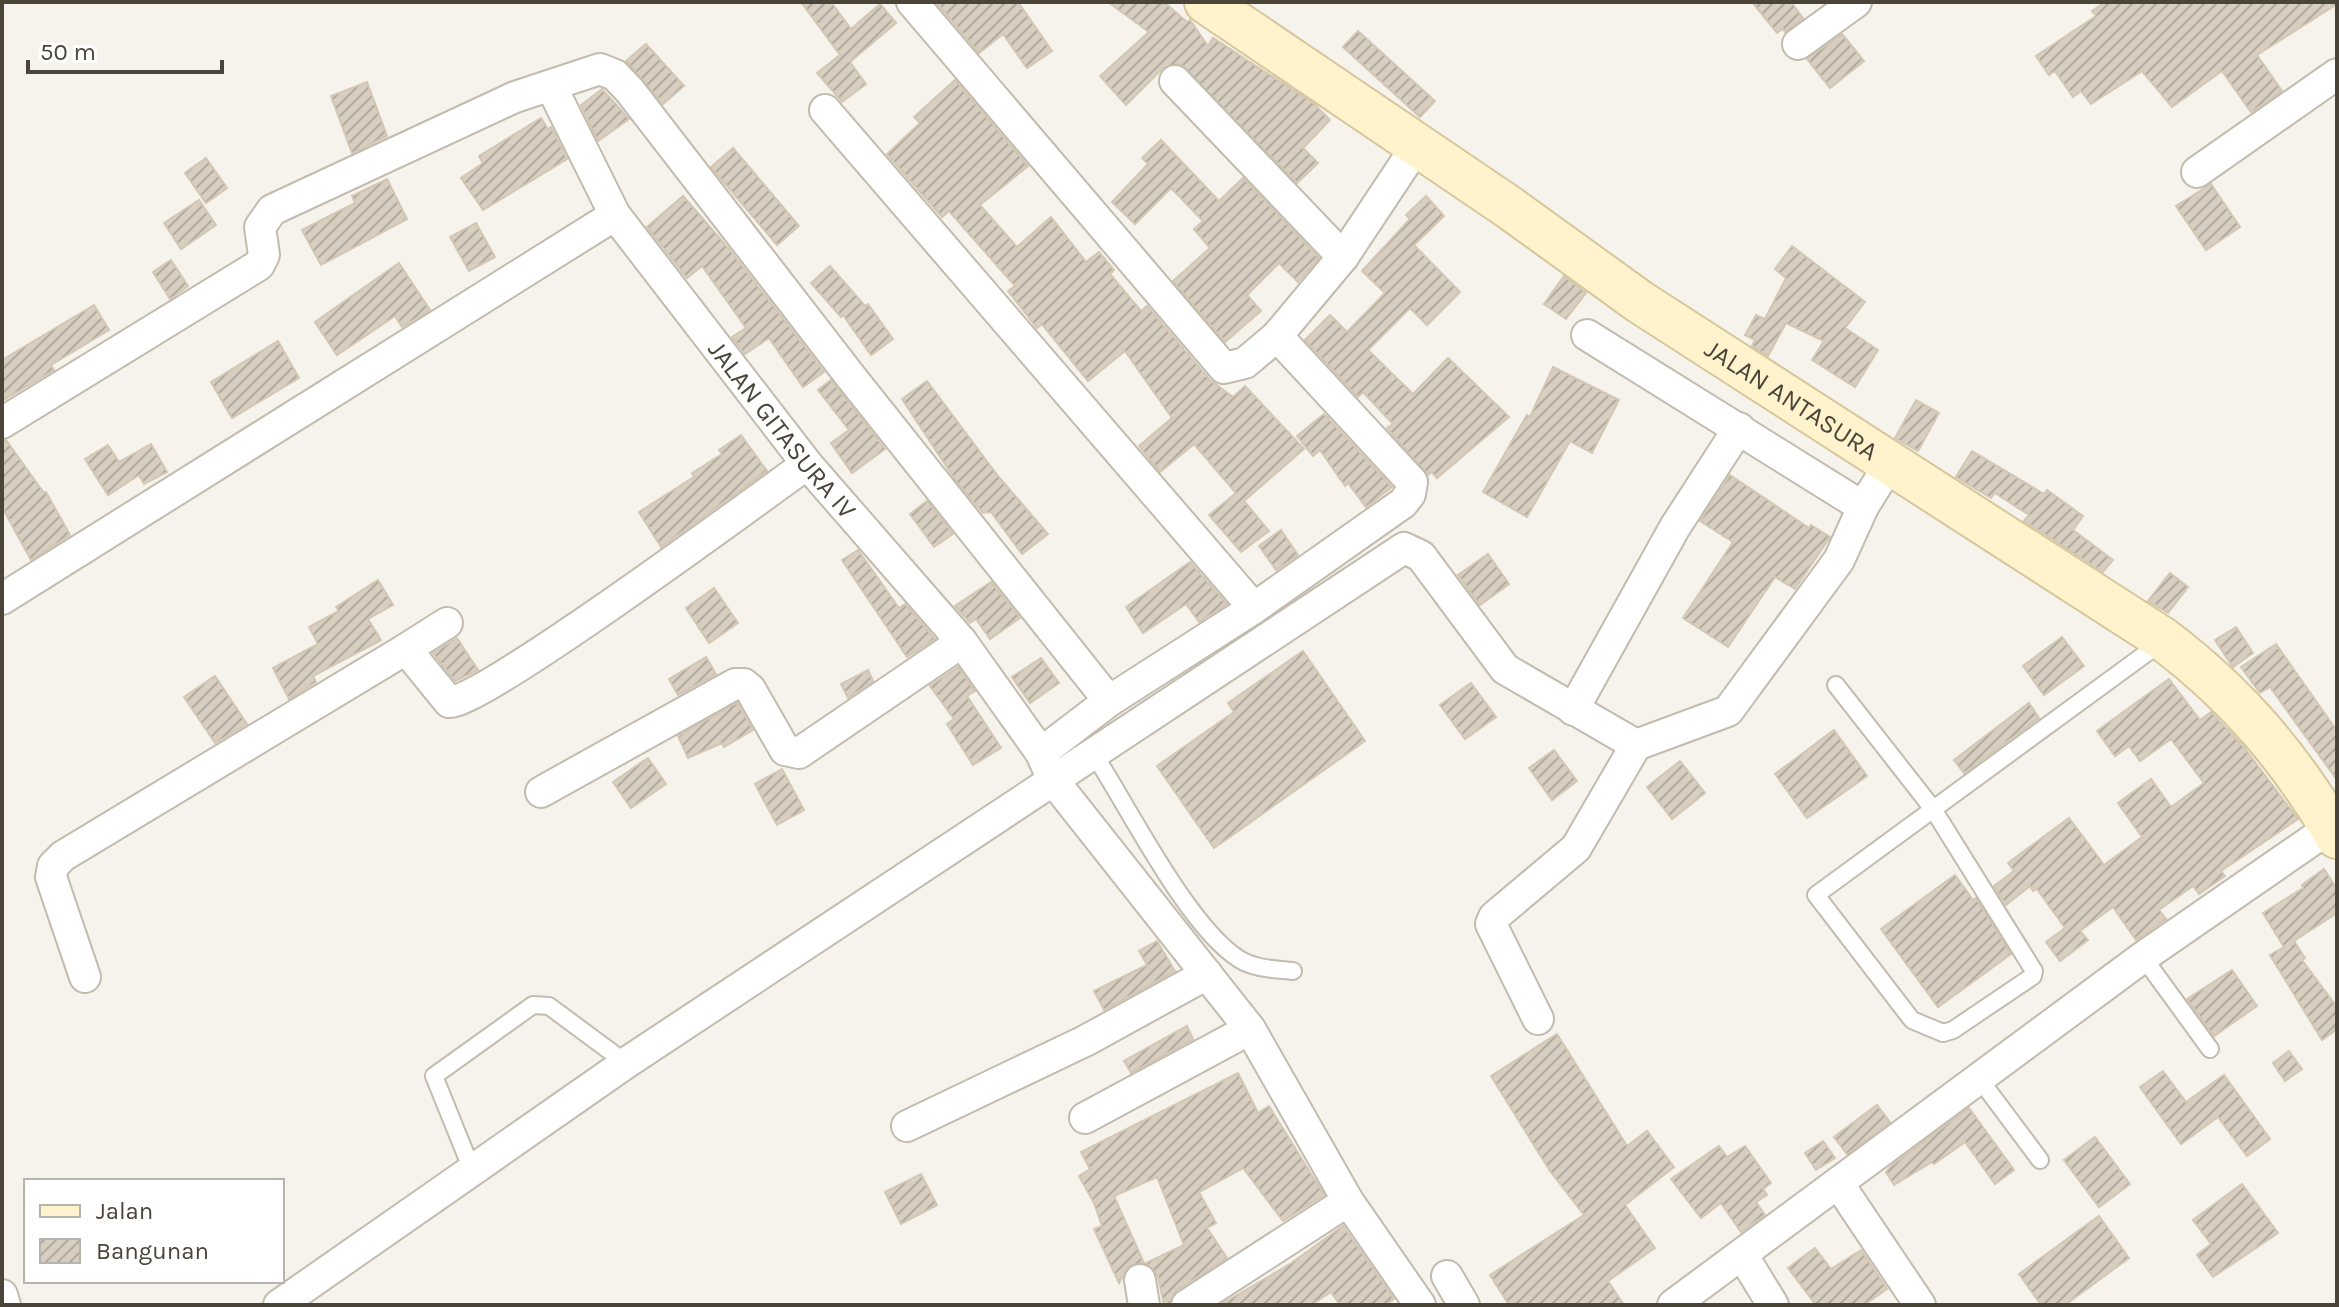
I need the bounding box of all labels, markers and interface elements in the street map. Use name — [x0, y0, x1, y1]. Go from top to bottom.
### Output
scale bar — [28, 24, 222, 74]
text: 50 m — [40, 38, 96, 66]
street label: JALAN ANTASURA — [1699, 333, 1884, 467]
street label: JALAN GITASURA IV — [702, 334, 863, 525]
legend — [24, 1179, 284, 1283]
text: Jalan — [96, 1197, 153, 1225]
text: Bangunan — [96, 1237, 209, 1265]

